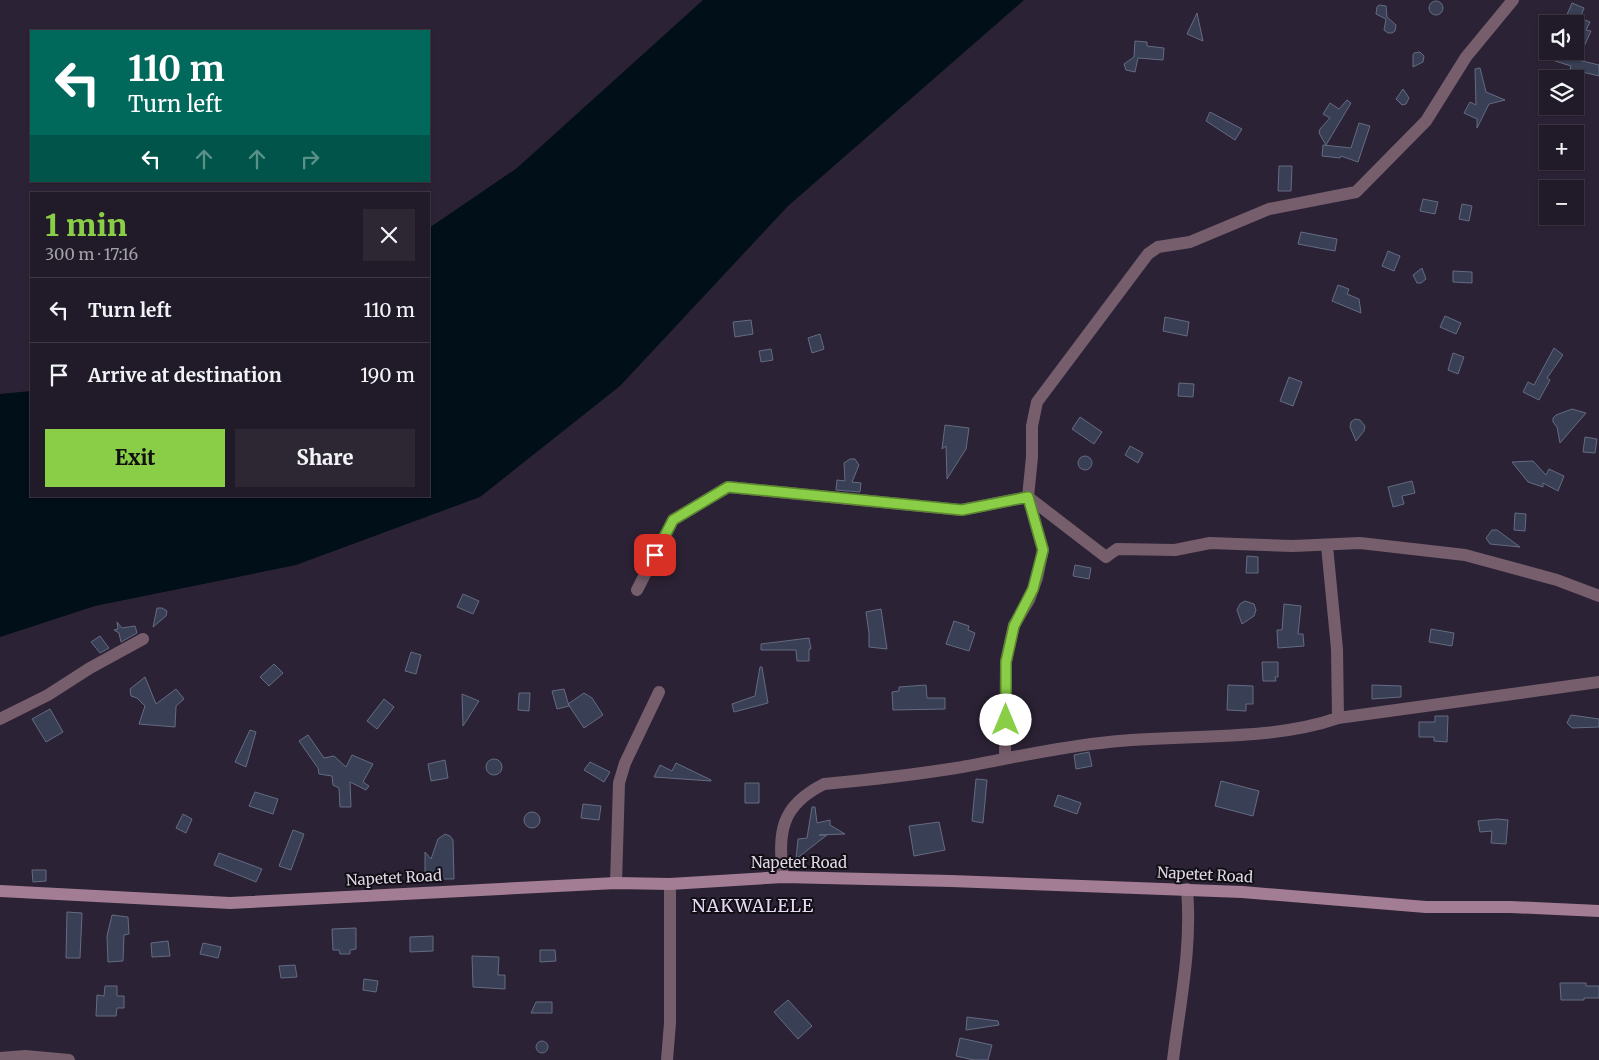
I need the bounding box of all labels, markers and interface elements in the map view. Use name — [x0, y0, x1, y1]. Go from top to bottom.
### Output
map controls — [1539, 15, 1584, 225]
button: sound — [1539, 15, 1584, 60]
text: 110 m — [128, 47, 225, 91]
icon: left — [45, 50, 110, 115]
button: layers — [1539, 70, 1584, 115]
text: Turn left — [128, 90, 222, 118]
button: + — [1539, 125, 1584, 170]
icon: left — [137, 145, 165, 173]
icon: ahead — [190, 145, 218, 173]
icon: ahead — [243, 145, 271, 173]
icon: right — [296, 145, 324, 173]
button: − — [1539, 180, 1584, 225]
text: 1 min — [45, 206, 127, 244]
button: close — [363, 209, 415, 261]
text: 300 m · 17:16 — [45, 244, 138, 264]
icon: left — [45, 296, 73, 324]
text: Turn left — [88, 298, 172, 322]
text: 110 m — [364, 298, 415, 322]
icon: arrive — [45, 361, 73, 389]
text: Arrive at destination — [88, 363, 282, 387]
text: 190 m — [360, 363, 415, 387]
button: Exit — [45, 429, 225, 487]
button: Share — [235, 429, 415, 487]
pin — [634, 534, 676, 576]
icon: arrive — [641, 541, 669, 569]
position arrow — [979, 693, 1031, 745]
street label: Napetet Road — [751, 853, 847, 872]
street label: Napetet Road — [1157, 863, 1253, 887]
street label: Napetet Road — [346, 866, 442, 890]
district label: NAKWALELE — [692, 894, 814, 917]

